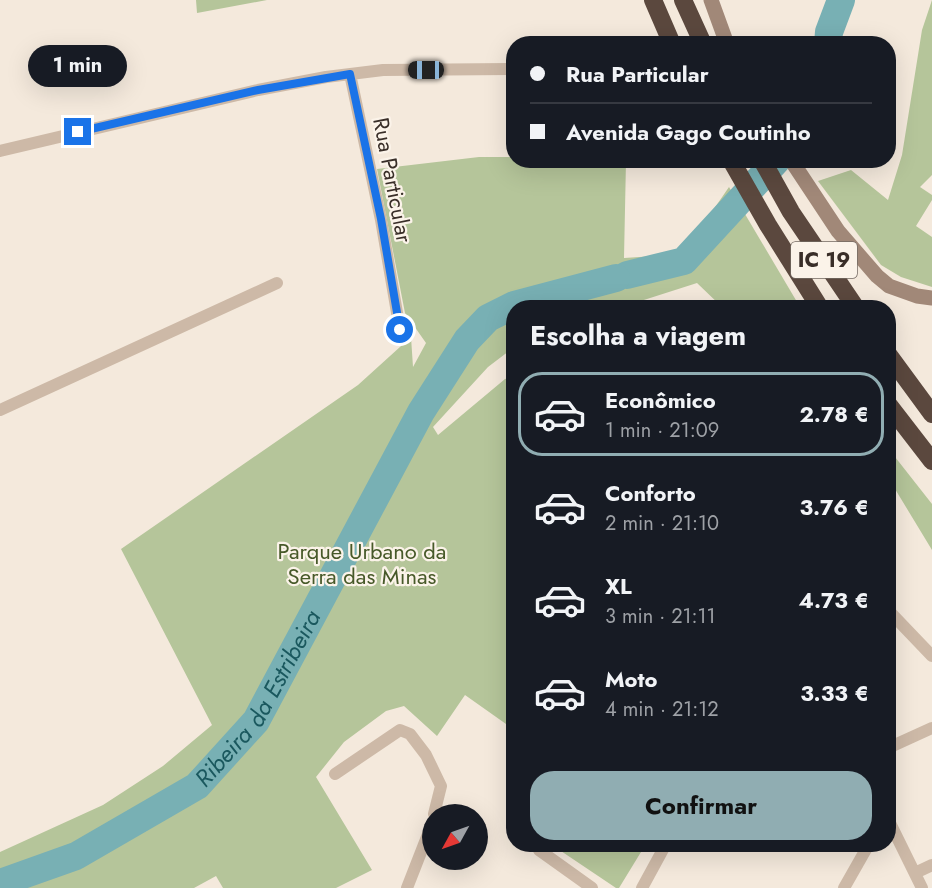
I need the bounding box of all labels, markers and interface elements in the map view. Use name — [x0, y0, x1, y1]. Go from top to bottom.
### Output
callout: 1 min — [28, 45, 128, 87]
text: 1 min — [53, 51, 102, 80]
text: Rua Particular — [566, 58, 709, 90]
car — [408, 61, 444, 79]
street label: Rua Particular — [365, 115, 421, 246]
text: Avenida Gago Coutinho — [566, 116, 811, 148]
route end — [64, 118, 91, 145]
road number: IC 19 — [791, 242, 857, 278]
route start — [386, 316, 413, 343]
text: Escolha a viagem — [530, 316, 746, 355]
text: Econômico — [605, 384, 716, 416]
icon: car — [533, 387, 587, 441]
text: 2.78 € — [799, 398, 869, 430]
text: 1 min · 21:09 — [605, 416, 719, 445]
text: Conforto — [605, 477, 696, 509]
icon: car — [533, 480, 587, 534]
text: 3.76 € — [800, 491, 869, 523]
text: 2 min · 21:10 — [605, 509, 719, 538]
park label: Parque Urbano da Serra das Minas — [278, 535, 446, 592]
text: XL — [605, 570, 632, 602]
icon: car — [533, 573, 587, 627]
text: 4.73 € — [799, 584, 869, 616]
text: 3 min · 21:11 — [605, 602, 716, 631]
water label: Ribeira da Estribeira — [186, 604, 329, 795]
text: Moto — [605, 663, 658, 695]
icon: car — [533, 666, 587, 720]
text: 3.33 € — [800, 677, 869, 709]
text: 4 min · 21:12 — [605, 695, 719, 724]
button: Confirmar — [530, 771, 872, 840]
north arrow — [422, 804, 488, 870]
map controls — [422, 804, 488, 870]

